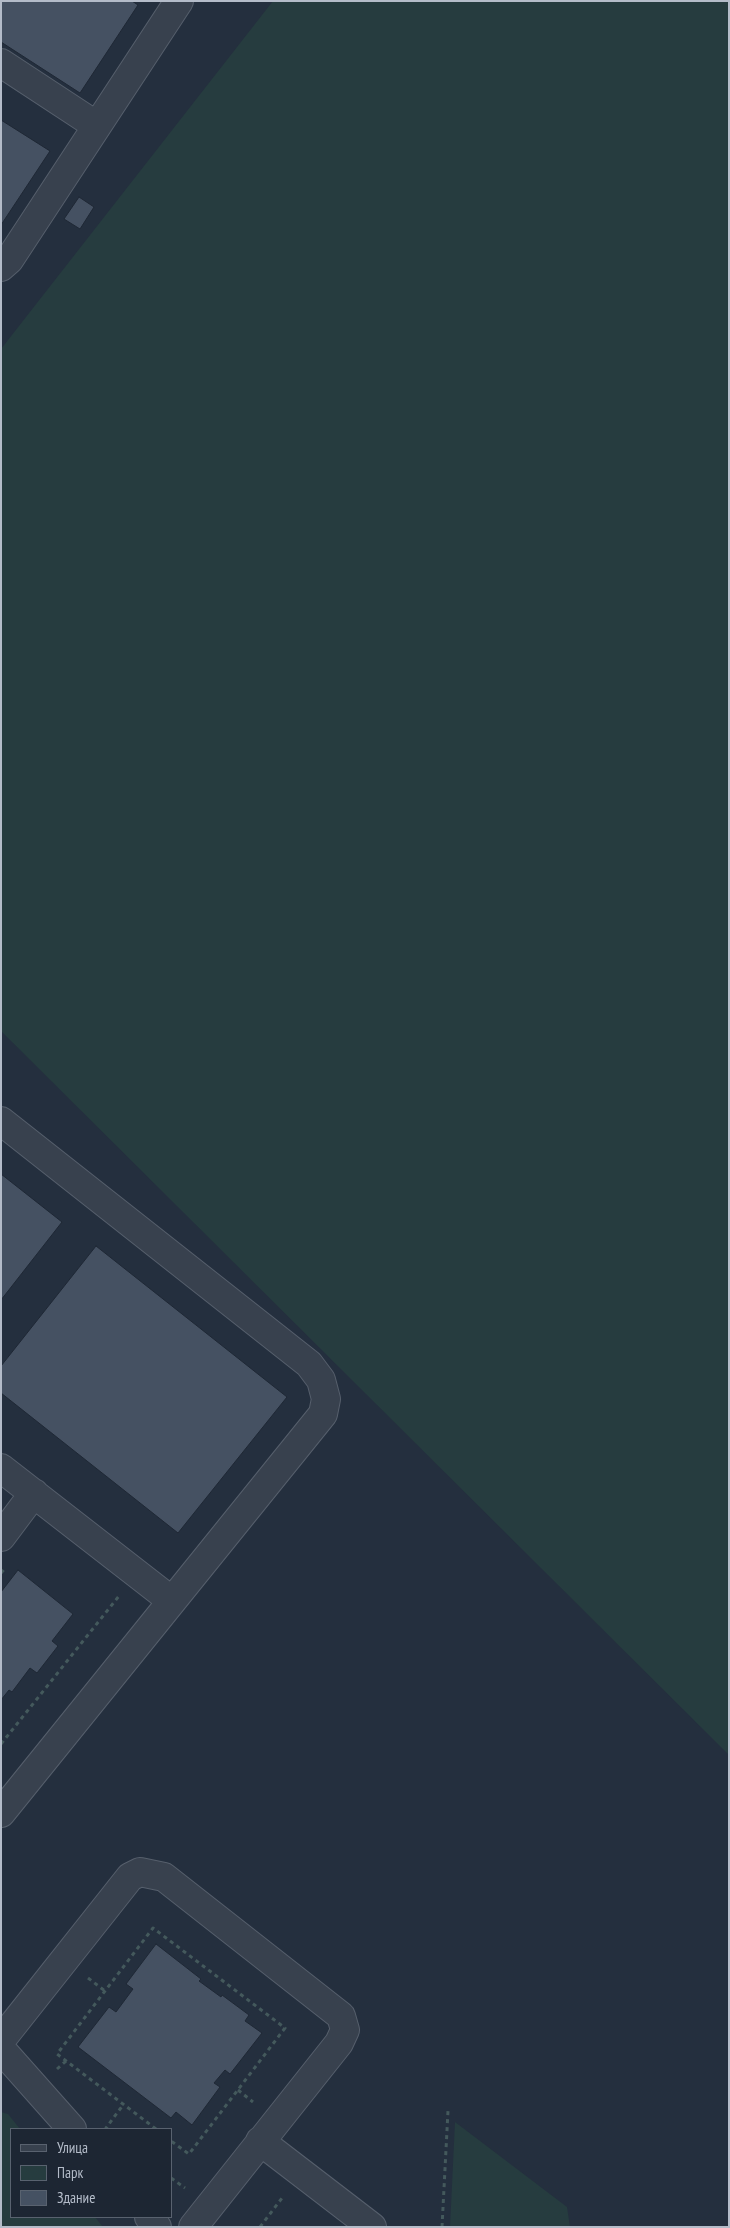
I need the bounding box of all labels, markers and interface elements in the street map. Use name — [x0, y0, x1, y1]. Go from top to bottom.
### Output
legend — [10, 2128, 172, 2218]
text: Улица — [57, 2138, 88, 2157]
text: Парк — [57, 2163, 83, 2182]
text: Здание — [57, 2188, 95, 2207]

